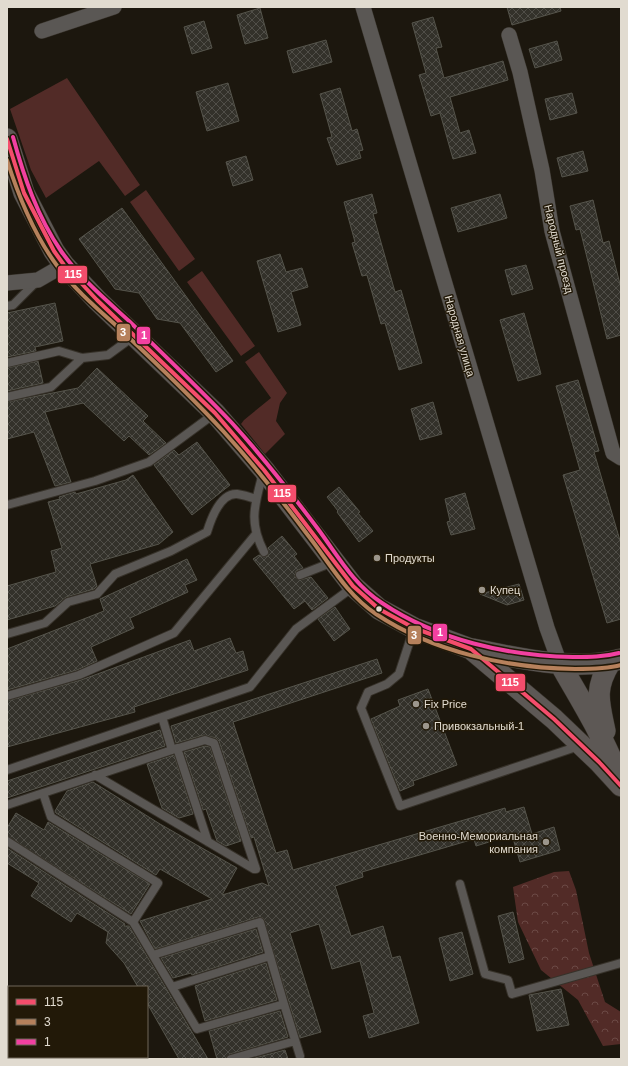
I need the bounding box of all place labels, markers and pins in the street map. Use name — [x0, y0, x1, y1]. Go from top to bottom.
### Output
place label: Продукты — [385, 552, 435, 564]
marker: Продукты — [372, 553, 382, 563]
place label: Купец — [490, 584, 521, 596]
marker: Купец — [477, 585, 487, 595]
unlabelled marker — [374, 604, 384, 614]
place label: Fix Price — [424, 698, 467, 710]
marker: Fix Price — [411, 699, 421, 709]
place label: Привокзальный-1 — [434, 720, 524, 732]
marker: Привокзальный-1 — [421, 721, 431, 731]
place label: Военно-Мемориальная компания — [419, 830, 538, 855]
marker: Военно-Мемориальная компания — [541, 837, 551, 847]

